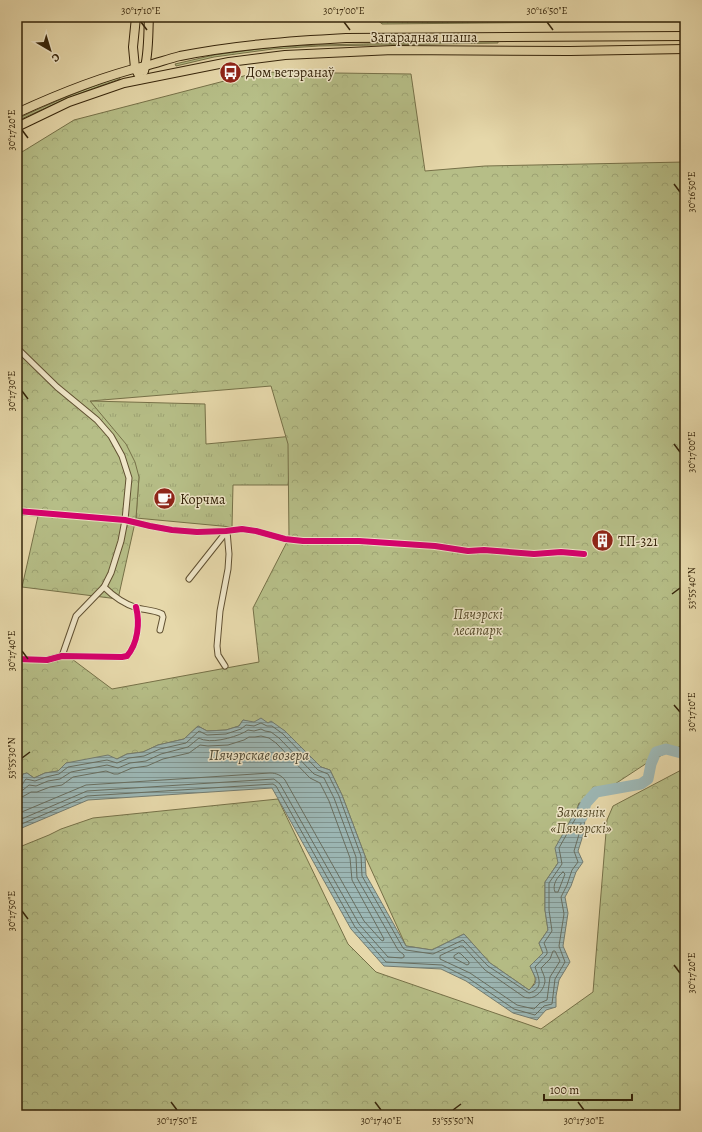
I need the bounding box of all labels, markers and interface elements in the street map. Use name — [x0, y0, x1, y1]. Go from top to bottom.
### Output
text: 30°17'10"E — [121, 4, 161, 17]
text: 30°17'00"E — [323, 4, 365, 17]
text: 30°16'50"E — [527, 4, 567, 17]
street label: Загарадная шаша — [371, 28, 478, 47]
north arrow — [30, 30, 70, 70]
text: С — [48, 49, 63, 66]
bus stop icon: Дом ветэранаў — [218, 59, 244, 85]
place label: Дом ветэранаў — [246, 63, 335, 82]
text: 30°17'20"E — [5, 109, 18, 150]
text: 30°16'50"E — [685, 172, 698, 212]
text: 30°17'30"E — [5, 371, 18, 411]
text: 30°17'00"E — [685, 431, 698, 473]
cafe icon: Корчма — [152, 486, 178, 512]
place label: Корчма — [180, 490, 226, 509]
building icon: ТП-321 — [590, 528, 616, 554]
place label: ТП-321 — [618, 532, 658, 551]
text: 53°55'40"N — [685, 567, 698, 609]
park label: Пячэрскі лесапарк — [453, 605, 503, 640]
text: 30°17'40"E — [5, 631, 18, 671]
text: 30°17'10"E — [685, 692, 698, 732]
text: 53°55'30"N — [5, 737, 18, 779]
water label: Пячэрскае возера — [209, 745, 309, 765]
park label: Заказнік «Пячэрскі» — [551, 803, 612, 838]
text: 30°17'50"E — [5, 891, 18, 931]
text: 30°17'20"E — [685, 952, 698, 993]
scale bar — [544, 1076, 632, 1102]
text: 100 m — [550, 1082, 579, 1098]
text: 30°17'50"E — [157, 1114, 197, 1127]
text: 30°17'40"E — [361, 1114, 401, 1127]
text: 53°55'50"N — [432, 1114, 474, 1127]
text: 30°17'30"E — [564, 1114, 604, 1127]

